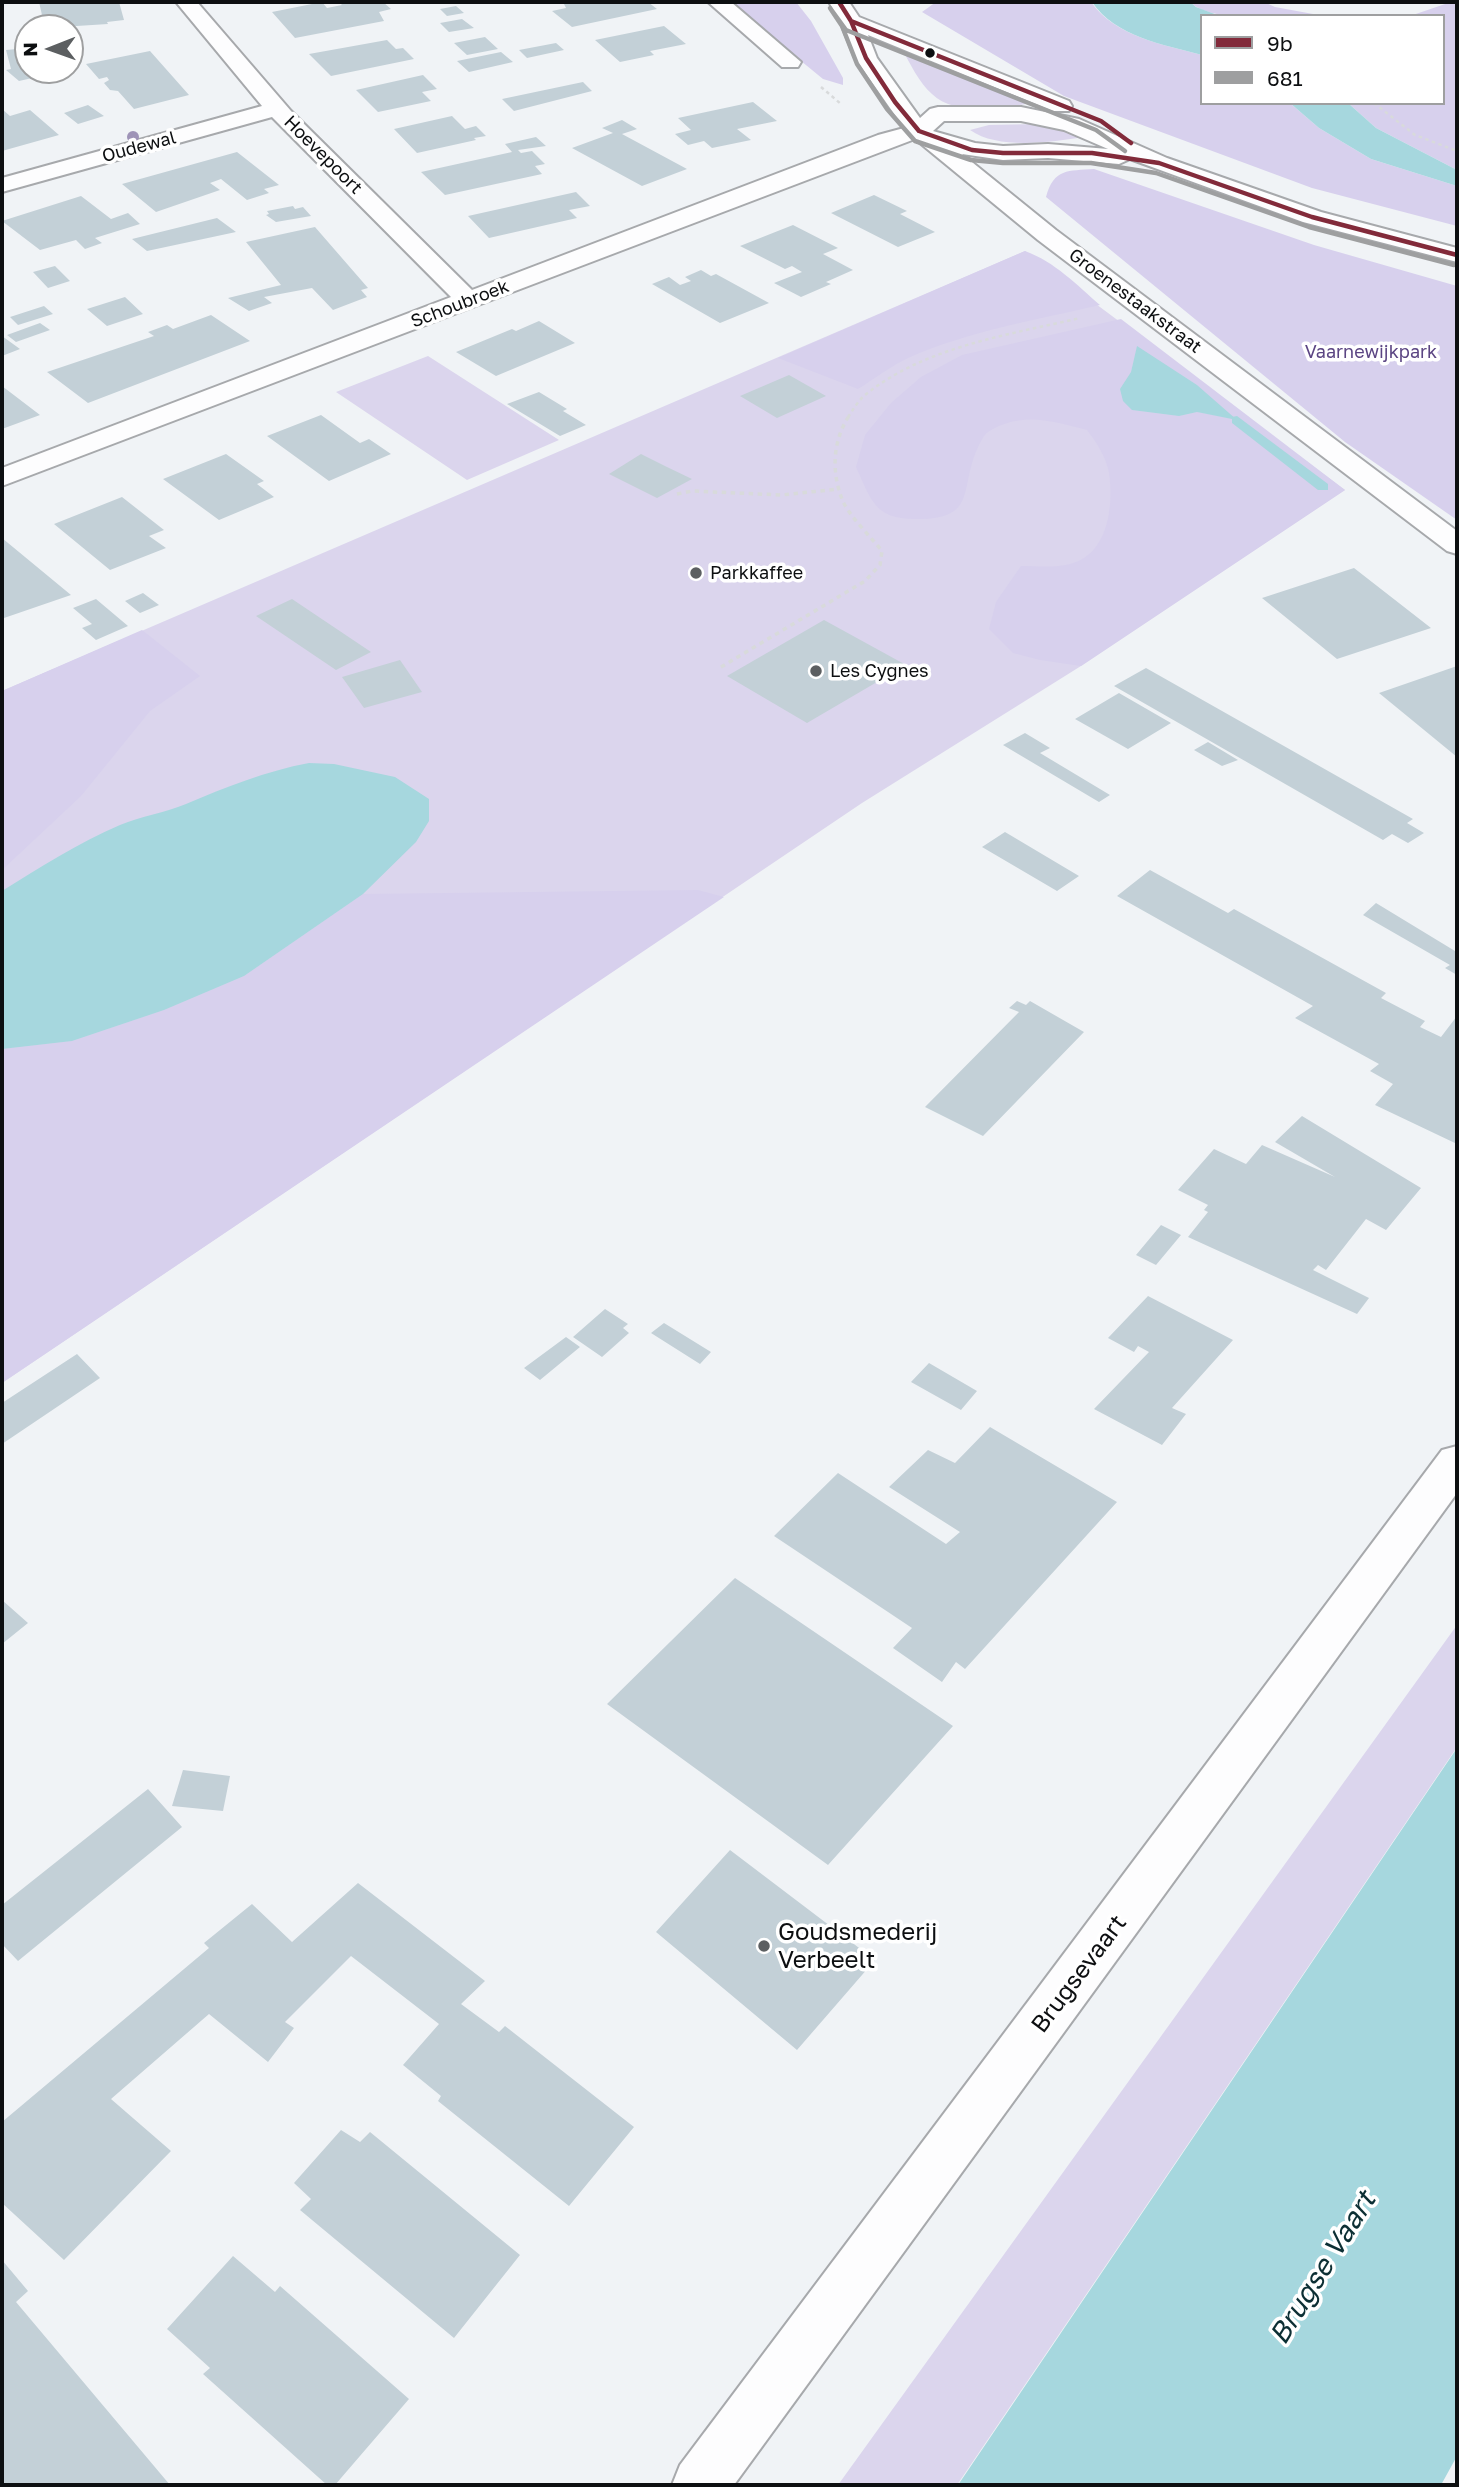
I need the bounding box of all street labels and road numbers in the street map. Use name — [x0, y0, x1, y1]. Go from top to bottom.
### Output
street label: Hoevepoort — [279, 111, 367, 199]
street label: Oudewal — [100, 127, 178, 167]
street label: Groenestaakstraat — [1064, 244, 1206, 358]
street label: Schoubroek — [408, 275, 512, 333]
street label: Brugsevaart — [1025, 1909, 1133, 2039]

